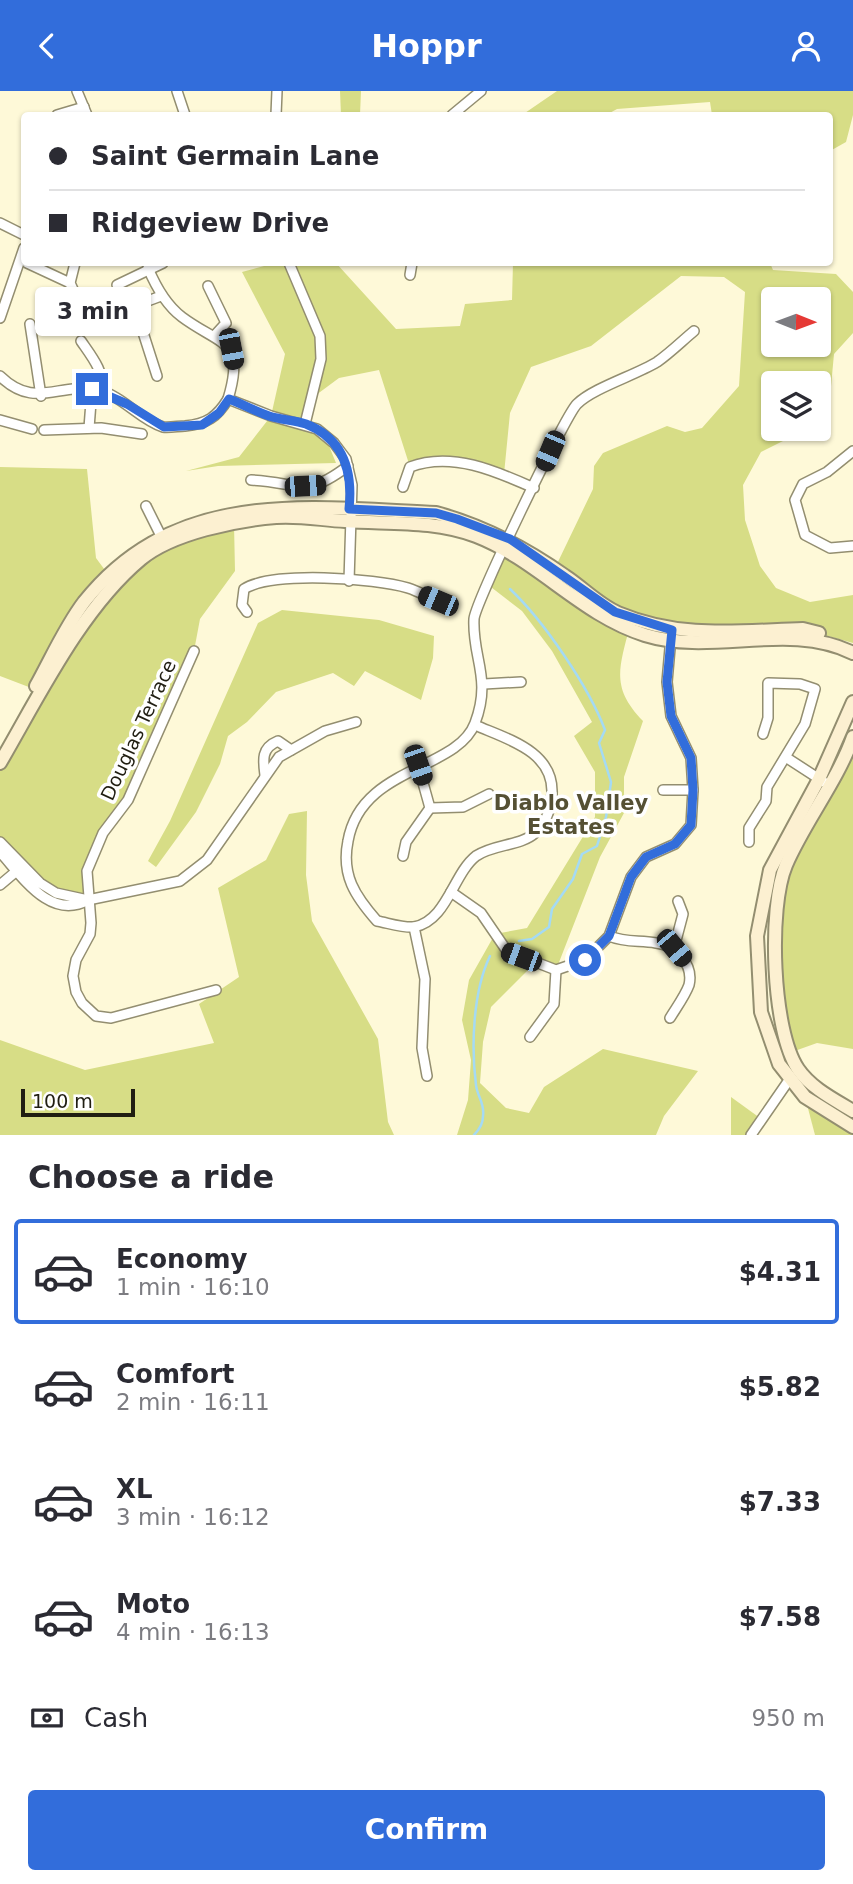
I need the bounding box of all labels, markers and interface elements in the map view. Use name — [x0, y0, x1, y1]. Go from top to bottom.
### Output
icon: back — [28, 27, 66, 65]
text: Hoppr — [371, 27, 482, 65]
icon: person — [787, 27, 825, 65]
text: Saint Germain Lane — [91, 141, 379, 171]
text: Ridgeview Drive — [91, 208, 329, 238]
callout: 3 min — [34, 287, 150, 337]
north arrow — [761, 287, 831, 357]
map controls — [761, 287, 831, 441]
text: 3 min — [57, 298, 129, 324]
car — [217, 326, 246, 372]
button: layers — [761, 371, 831, 441]
route end — [76, 373, 108, 405]
car — [533, 428, 568, 474]
car — [284, 474, 327, 498]
car — [415, 583, 462, 619]
street label: Douglas Terrace — [96, 656, 180, 804]
car — [402, 742, 435, 788]
district label: Diablo Valley Estates — [494, 791, 648, 839]
car — [653, 925, 696, 971]
car — [498, 940, 545, 974]
route start — [569, 944, 601, 976]
scale bar — [21, 1086, 135, 1118]
text: 100 m — [32, 1090, 93, 1112]
text: Choose a ride — [28, 1158, 274, 1196]
icon: car — [32, 1240, 95, 1303]
text: Economy — [116, 1244, 247, 1274]
text: $4.31 — [739, 1257, 821, 1287]
text: 1 min · 16:10 — [116, 1274, 270, 1300]
icon: car — [32, 1355, 95, 1418]
text: Comfort — [116, 1359, 234, 1389]
text: $5.82 — [739, 1372, 821, 1402]
text: 2 min · 16:11 — [116, 1389, 270, 1415]
icon: car — [32, 1470, 95, 1533]
text: XL — [116, 1474, 153, 1504]
text: $7.33 — [739, 1487, 821, 1517]
text: 3 min · 16:12 — [116, 1504, 270, 1530]
icon: car — [32, 1585, 95, 1648]
text: Moto — [116, 1589, 190, 1619]
text: $7.58 — [739, 1602, 821, 1632]
text: 4 min · 16:13 — [116, 1619, 270, 1645]
icon: cash — [28, 1699, 66, 1737]
text: Cash — [84, 1703, 148, 1733]
text: 950 m — [751, 1705, 825, 1731]
button: Confirm — [28, 1790, 825, 1870]

